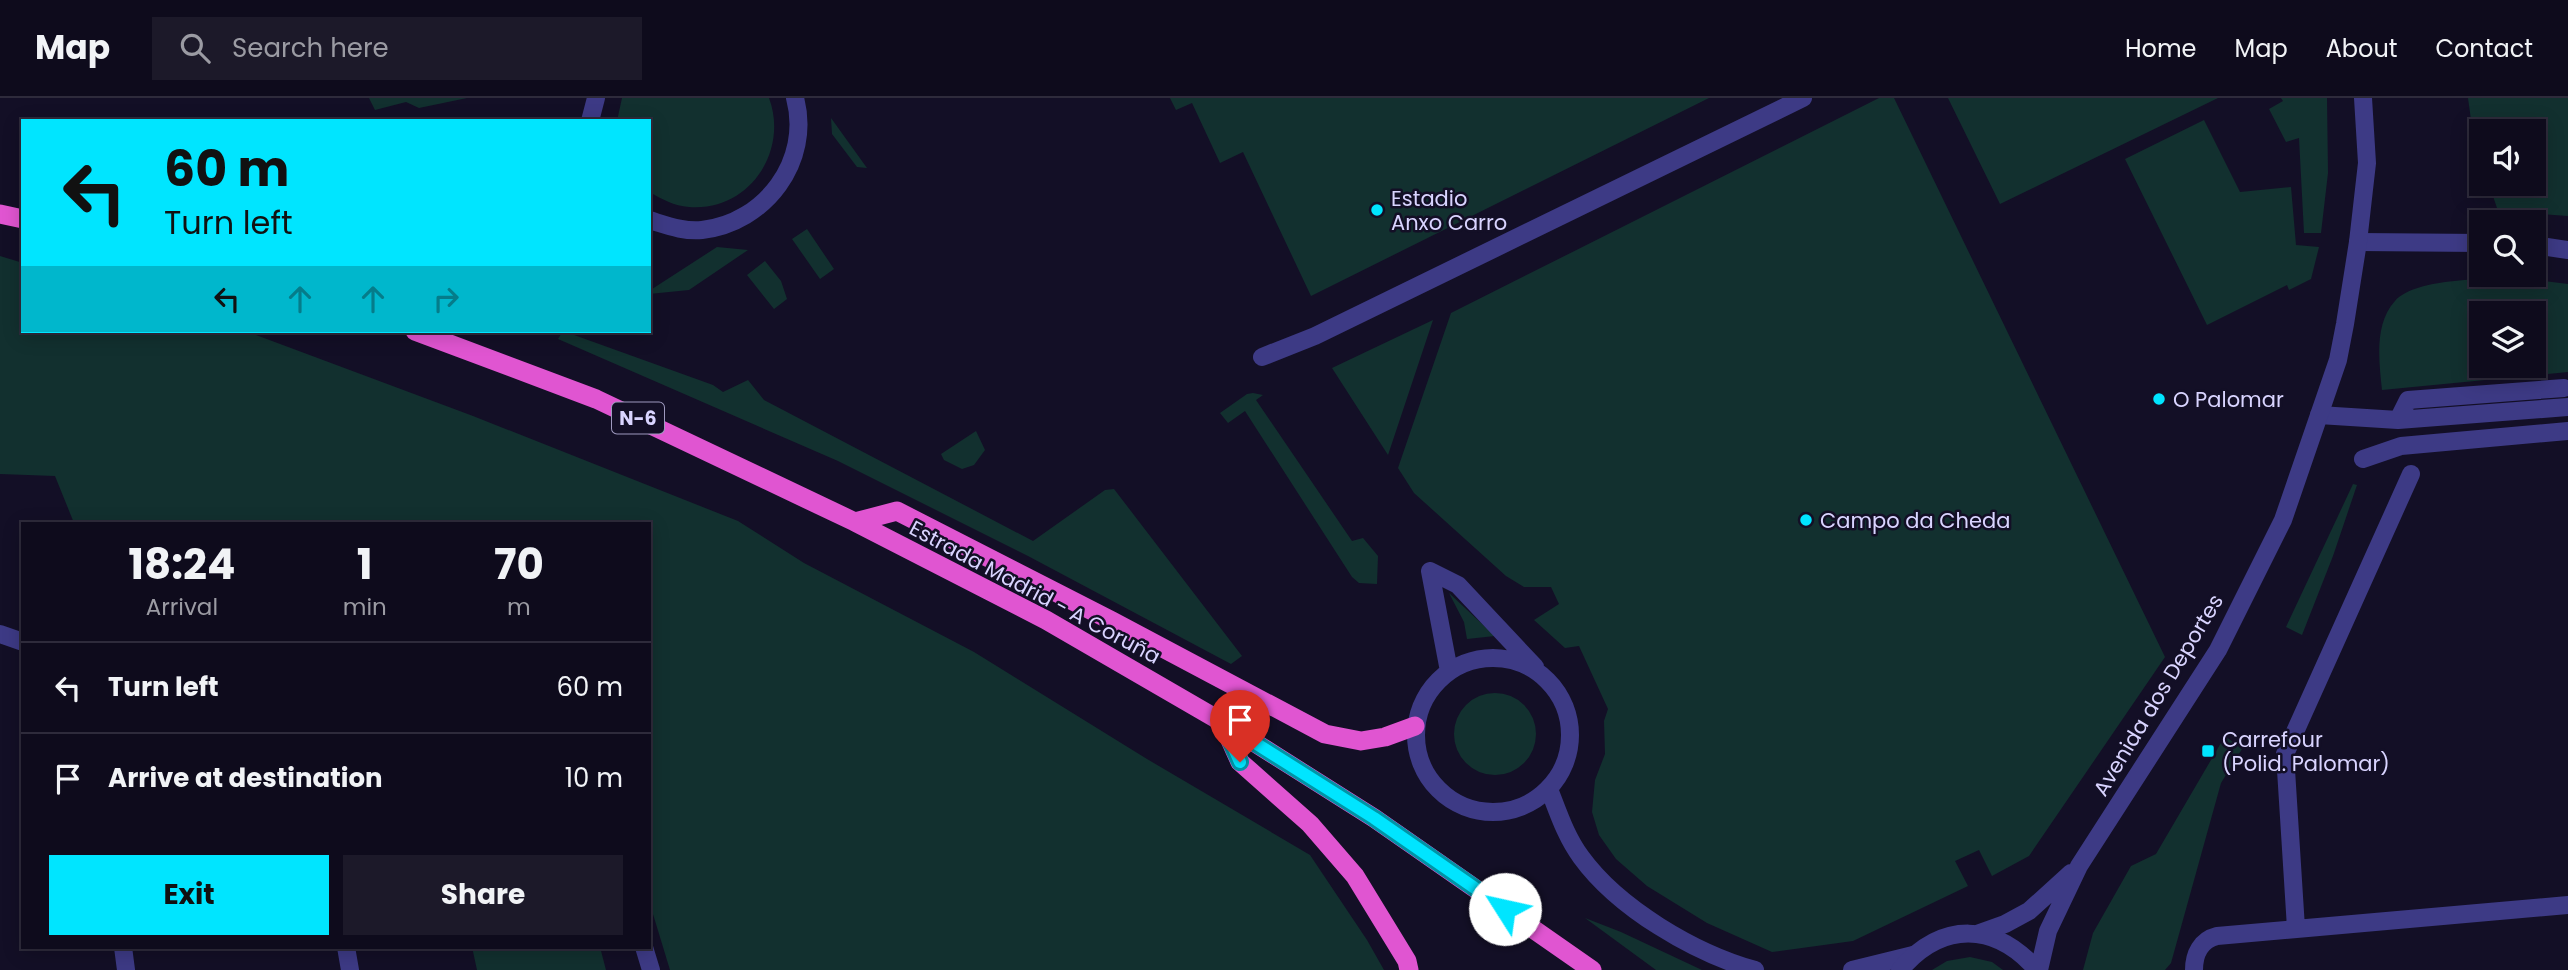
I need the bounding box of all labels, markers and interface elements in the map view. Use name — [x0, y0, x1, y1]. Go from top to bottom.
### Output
search box — [152, 17, 642, 80]
text: Map — [35, 24, 110, 71]
icon: search — [176, 29, 214, 67]
text: Search here — [232, 30, 389, 66]
text: Home — [2125, 32, 2197, 65]
text: Map — [2235, 32, 2288, 65]
text: About — [2326, 32, 2397, 65]
text: Contact — [2435, 32, 2533, 65]
map controls — [2469, 119, 2546, 378]
button: sound — [2469, 119, 2546, 196]
text: 60 m — [164, 135, 289, 203]
icon: left — [49, 147, 140, 238]
place label: Estadio Anxo Carro — [1391, 184, 1507, 237]
text: Turn left — [164, 200, 293, 245]
marker: Estadio Anxo Carro — [1369, 202, 1385, 218]
button: search — [2469, 210, 2546, 287]
icon: left — [208, 280, 246, 318]
icon: ahead — [281, 280, 319, 318]
icon: ahead — [354, 280, 392, 318]
icon: right — [427, 280, 465, 318]
button: layers — [2469, 301, 2546, 378]
place label: O Palomar — [2173, 385, 2284, 414]
marker: O Palomar — [2151, 391, 2167, 407]
road number: N-6 — [612, 402, 664, 434]
place label: Campo da Cheda — [1820, 506, 2010, 535]
marker: Campo da Cheda — [1798, 512, 1814, 528]
street label: Estrada Madrid - A Coruña — [904, 513, 1166, 671]
text: 18:24 — [128, 535, 236, 594]
text: 1 — [357, 535, 373, 594]
text: 70 — [494, 535, 544, 594]
street label: Avenida dos Deportes — [2086, 589, 2230, 801]
text: Arrival — [146, 591, 218, 623]
text: min — [343, 591, 387, 623]
text: m — [507, 591, 531, 623]
icon: left — [49, 669, 87, 707]
text: Turn left — [108, 669, 219, 705]
text: 60 m — [556, 669, 623, 705]
pin — [1210, 690, 1270, 762]
icon: arrive — [1221, 701, 1259, 739]
place label: Carrefour (Polid. Palomar) — [2222, 725, 2390, 778]
marker: Carrefour (Polid. Palomar) — [2200, 743, 2216, 759]
icon: arrive — [49, 760, 87, 798]
text: Arrive at destination — [108, 760, 383, 796]
text: 10 m — [565, 760, 623, 796]
button: Exit — [49, 855, 329, 935]
button: Share — [343, 855, 623, 935]
position arrow — [1468, 872, 1542, 946]

